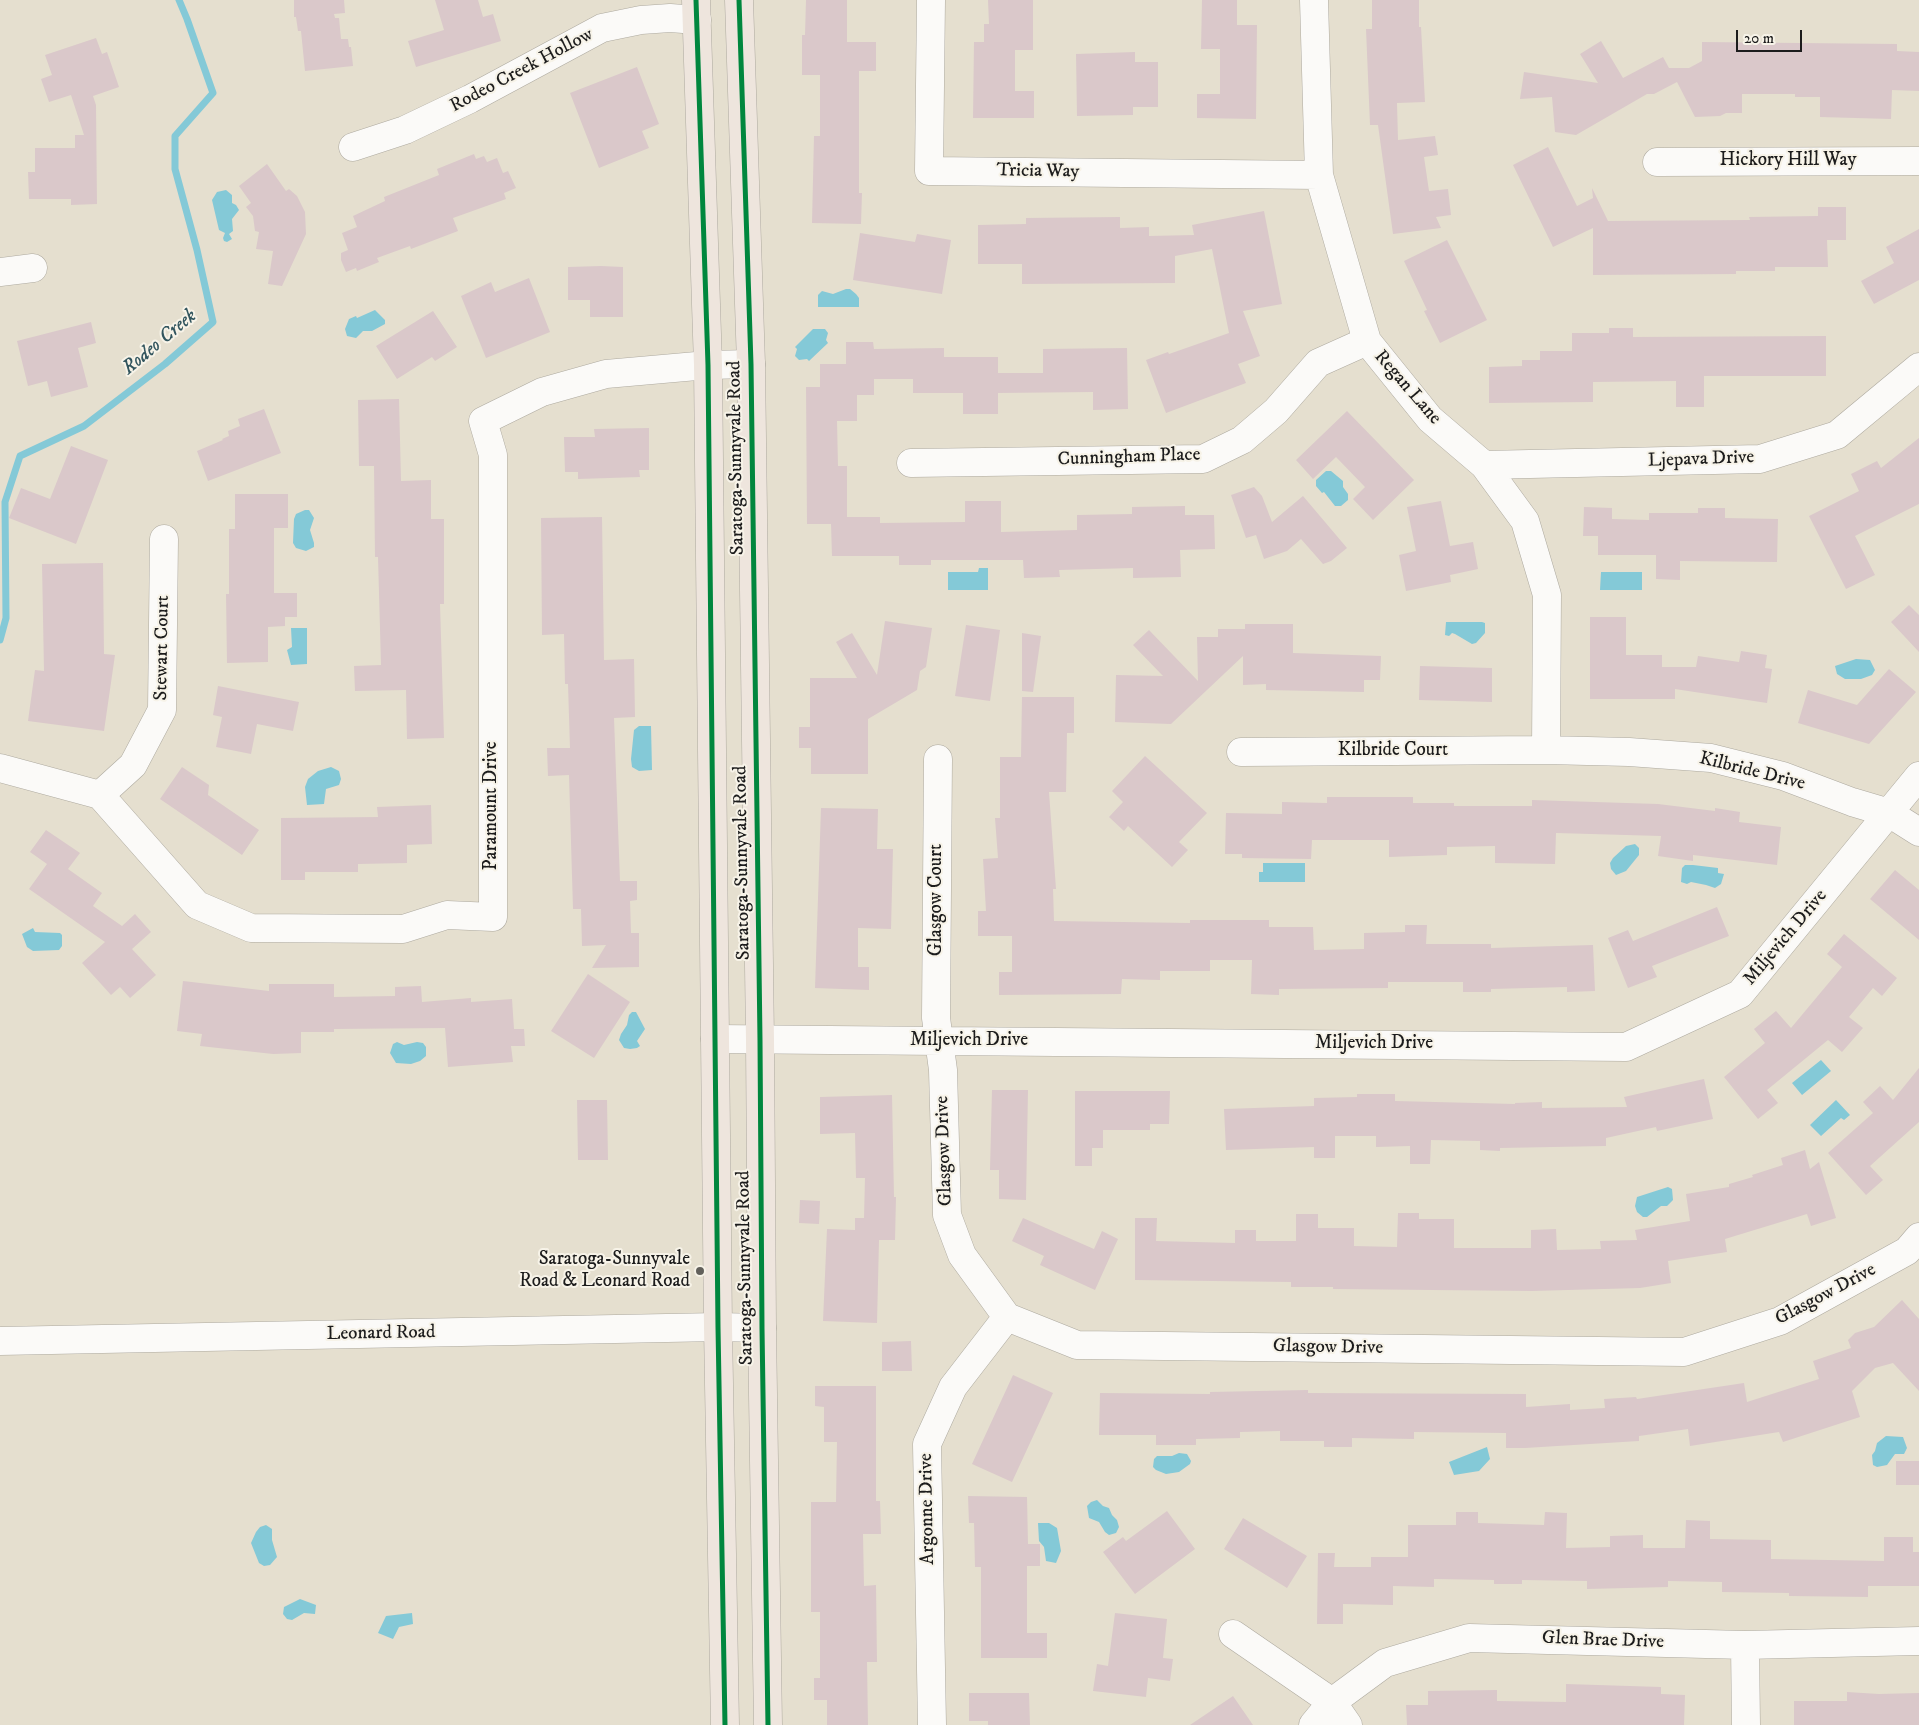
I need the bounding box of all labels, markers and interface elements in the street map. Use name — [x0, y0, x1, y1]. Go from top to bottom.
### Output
scale bar — [1739, 20, 1805, 52]
street label: Rodeo Creek Hollow — [447, 24, 597, 118]
text: 20 m — [1744, 29, 1774, 48]
street label: Hickory Hill Way — [1719, 150, 1857, 172]
street label: Tricia Way — [996, 160, 1080, 184]
water label: Rodeo Creek — [118, 305, 202, 381]
street label: Regan Lane — [1368, 346, 1446, 430]
street label: Saratoga-Sunnyvale Road — [724, 360, 750, 556]
street label: Cunningham Place — [1057, 444, 1201, 472]
street label: Ljepava Drive — [1647, 447, 1755, 473]
street label: Stewart Court — [151, 595, 175, 701]
street label: Kilbride Court — [1338, 740, 1448, 762]
street label: Paramount Drive — [481, 741, 503, 871]
street label: Kilbride Drive — [1697, 748, 1807, 796]
street label: Saratoga-Sunnyvale Road — [730, 765, 756, 961]
street label: Glasgow Court — [926, 844, 948, 956]
street label: Miljevich Drive — [1739, 885, 1833, 991]
street label: Miljevich Drive — [910, 1030, 1028, 1052]
street label: Miljevich Drive — [1315, 1033, 1433, 1055]
street label: Glasgow Drive — [932, 1095, 958, 1207]
street label: Saratoga-Sunnyvale Road — [733, 1170, 759, 1366]
place label: Saratoga-Sunnyvale Road & Leonard Road — [519, 1249, 690, 1293]
street label: Glasgow Drive — [1772, 1259, 1880, 1331]
marker: Saratoga-Sunnyvale Road & Leonard Road — [694, 1265, 706, 1277]
street label: Leonard Road — [326, 1322, 436, 1346]
street label: Glasgow Drive — [1273, 1336, 1383, 1360]
street label: Argonne Drive — [916, 1453, 940, 1565]
street label: Glen Brae Drive — [1542, 1627, 1664, 1655]

